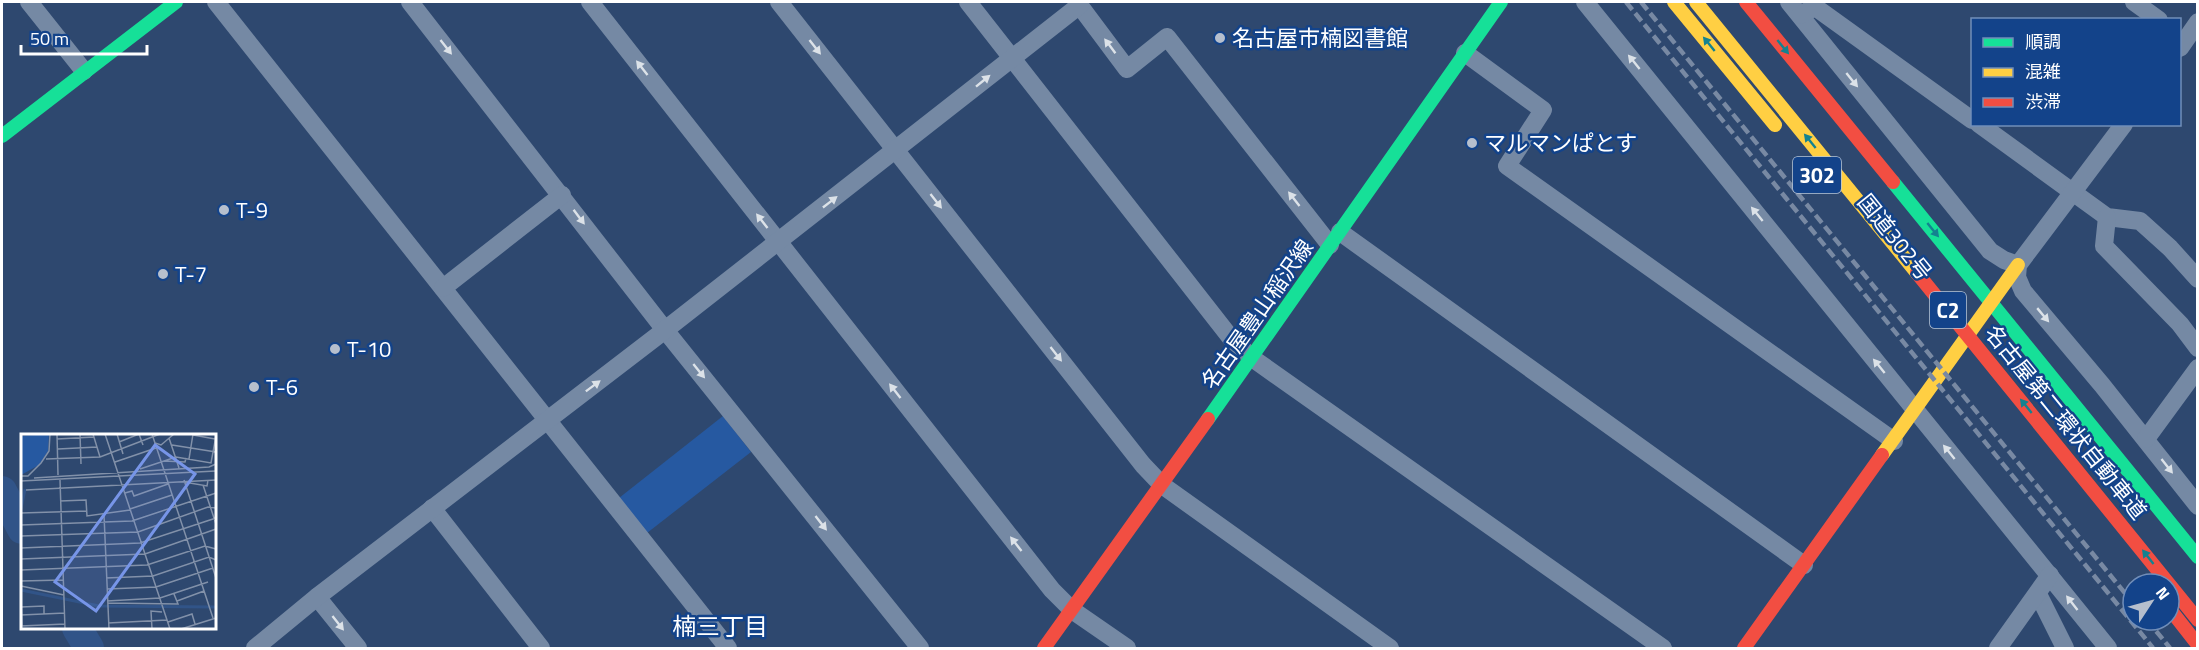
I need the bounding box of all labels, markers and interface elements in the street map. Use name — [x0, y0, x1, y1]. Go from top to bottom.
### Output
scale bar — [21, 18, 147, 56]
legend — [1971, 18, 2181, 126]
place label: 名古屋市楠図書館 — [1232, 21, 1408, 55]
text: 50 m — [30, 25, 69, 52]
text: 順調 — [2025, 28, 2061, 55]
marker: 名古屋市楠図書館 — [1213, 31, 1227, 45]
one-way arrow — [1702, 36, 1715, 52]
one-way arrow — [1104, 38, 1116, 54]
one-way arrow — [1777, 39, 1790, 55]
one-way arrow — [439, 40, 451, 55]
one-way arrow — [809, 40, 821, 55]
one-way arrow — [1628, 54, 1641, 70]
text: 混雑 — [2025, 58, 2061, 85]
one-way arrow — [636, 60, 648, 75]
one-way arrow — [1845, 72, 1858, 87]
one-way arrow — [975, 75, 990, 87]
text: 渋滞 — [2025, 88, 2061, 115]
place label: マルマンぱとす — [1484, 126, 1637, 160]
one-way arrow — [1804, 133, 1816, 148]
marker: マルマンぱとす — [1465, 136, 1479, 150]
road number: 302 — [1793, 157, 1841, 193]
street label: 国道302号 — [1849, 186, 1941, 288]
one-way arrow — [1288, 191, 1301, 207]
one-way arrow — [930, 192, 942, 208]
place label: T-9 — [236, 193, 268, 227]
one-way arrow — [822, 196, 838, 208]
marker: T-9 — [217, 203, 231, 217]
one-way arrow — [1750, 206, 1763, 222]
one-way arrow — [573, 210, 585, 225]
one-way arrow — [755, 213, 768, 229]
one-way arrow — [1926, 223, 1939, 238]
street label: 名古屋豊山稲沢線 — [1193, 232, 1321, 396]
place label: T-7 — [175, 257, 207, 291]
marker: T-7 — [156, 267, 170, 281]
road number: C2 — [1930, 292, 1966, 328]
one-way arrow — [2036, 307, 2049, 322]
street label: 名古屋第二環状自動車道 — [1977, 317, 2155, 527]
place label: T-10 — [347, 332, 391, 366]
marker: T-10 — [328, 342, 342, 356]
one-way arrow — [1050, 346, 1063, 362]
one-way arrow — [1873, 359, 1886, 374]
one-way arrow — [692, 364, 704, 379]
place label: T-6 — [266, 370, 298, 404]
one-way arrow — [585, 379, 601, 392]
marker: T-6 — [247, 380, 261, 394]
one-way arrow — [889, 383, 902, 399]
one-way arrow — [2019, 398, 2032, 414]
inset map — [21, 434, 216, 629]
one-way arrow — [1942, 444, 1955, 460]
one-way arrow — [2160, 458, 2172, 473]
one-way arrow — [815, 515, 828, 531]
one-way arrow — [1010, 536, 1023, 552]
one-way arrow — [2143, 550, 2155, 565]
north arrow — [2121, 572, 2181, 632]
text: N — [2150, 582, 2176, 605]
one-way arrow — [2067, 595, 2079, 610]
district label: 楠三丁目 — [672, 608, 768, 644]
one-way arrow — [331, 615, 343, 630]

